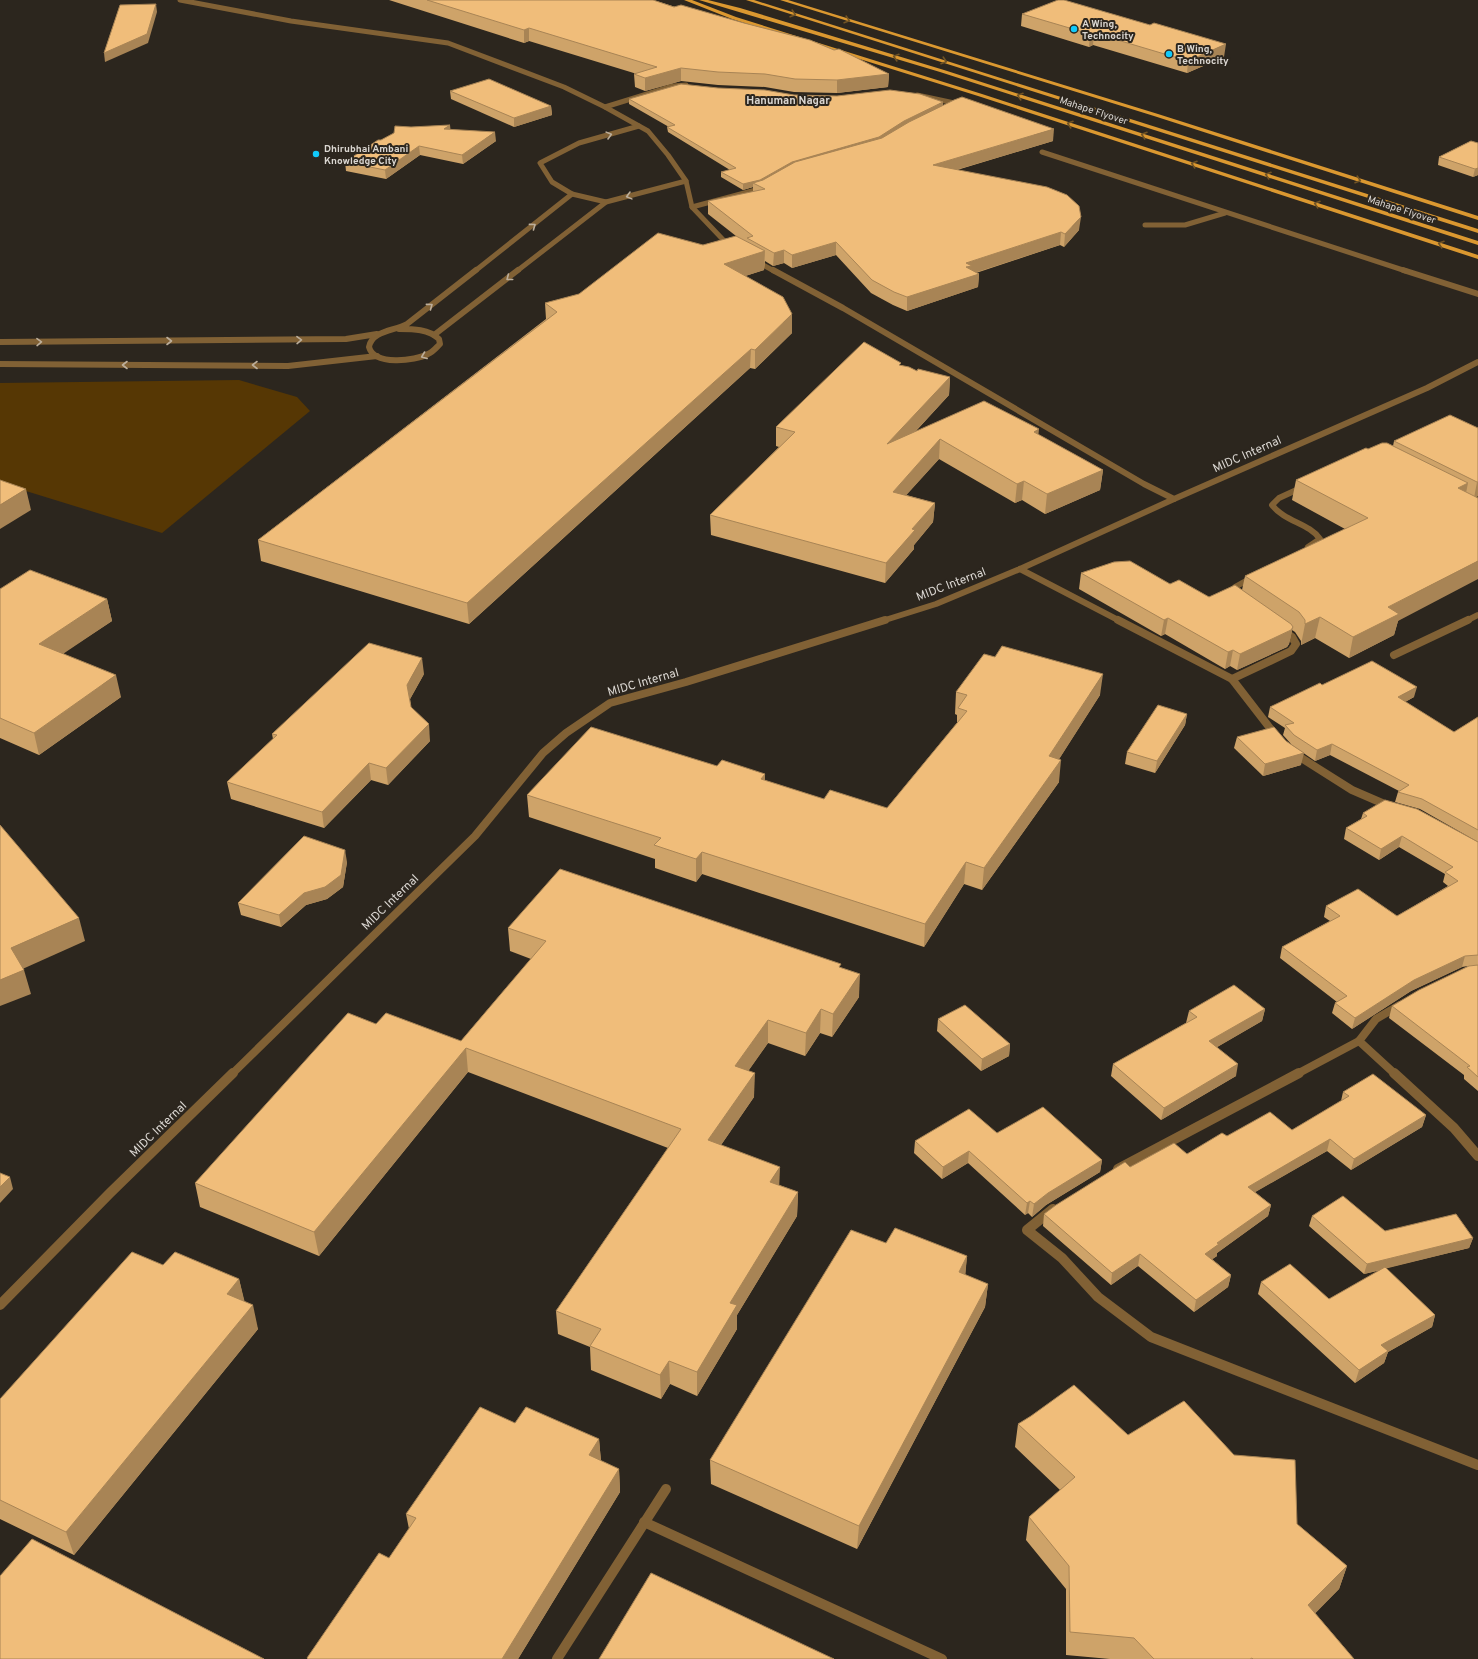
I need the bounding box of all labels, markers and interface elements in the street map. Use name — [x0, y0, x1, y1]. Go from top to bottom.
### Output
one-way arrow — [790, 9, 797, 18]
one-way arrow — [843, 15, 850, 24]
place label: A Wing, Technocity — [1082, 18, 1134, 43]
marker: A Wing, Technocity — [1069, 24, 1079, 34]
place label: B Wing, Technocity — [1177, 43, 1229, 68]
marker: B Wing, Technocity — [1164, 49, 1174, 59]
one-way arrow — [893, 53, 900, 62]
one-way arrow — [941, 56, 948, 65]
one-way arrow — [1017, 92, 1024, 101]
district label: Hanuman Nagar — [746, 94, 830, 108]
street label: Mahape Flyover — [1058, 94, 1129, 129]
one-way arrow — [1067, 120, 1074, 129]
one-way arrow — [606, 131, 612, 139]
one-way arrow — [1141, 131, 1148, 140]
place label: Dhirubhai Ambani Knowledge City — [324, 143, 408, 168]
marker: Dhirubhai Ambani Knowledge City — [311, 149, 321, 159]
one-way arrow — [1190, 160, 1197, 169]
one-way arrow — [1265, 171, 1272, 180]
one-way arrow — [1354, 175, 1361, 184]
one-way arrow — [626, 191, 633, 200]
street label: Mahape Flyover — [1366, 193, 1437, 228]
one-way arrow — [1314, 200, 1321, 209]
one-way arrow — [529, 223, 536, 231]
one-way arrow — [1438, 241, 1445, 249]
one-way arrow — [506, 273, 513, 280]
one-way arrow — [426, 304, 433, 311]
one-way arrow — [296, 335, 302, 344]
one-way arrow — [166, 336, 172, 345]
one-way arrow — [36, 338, 42, 346]
one-way arrow — [420, 351, 427, 359]
one-way arrow — [122, 361, 128, 369]
one-way arrow — [252, 361, 258, 370]
street label: MIDC Internal — [1211, 433, 1284, 477]
street label: MIDC Internal — [914, 564, 989, 606]
street label: MIDC Internal — [606, 665, 681, 701]
street label: MIDC Internal — [359, 871, 423, 934]
street label: MIDC Internal — [127, 1098, 191, 1161]

